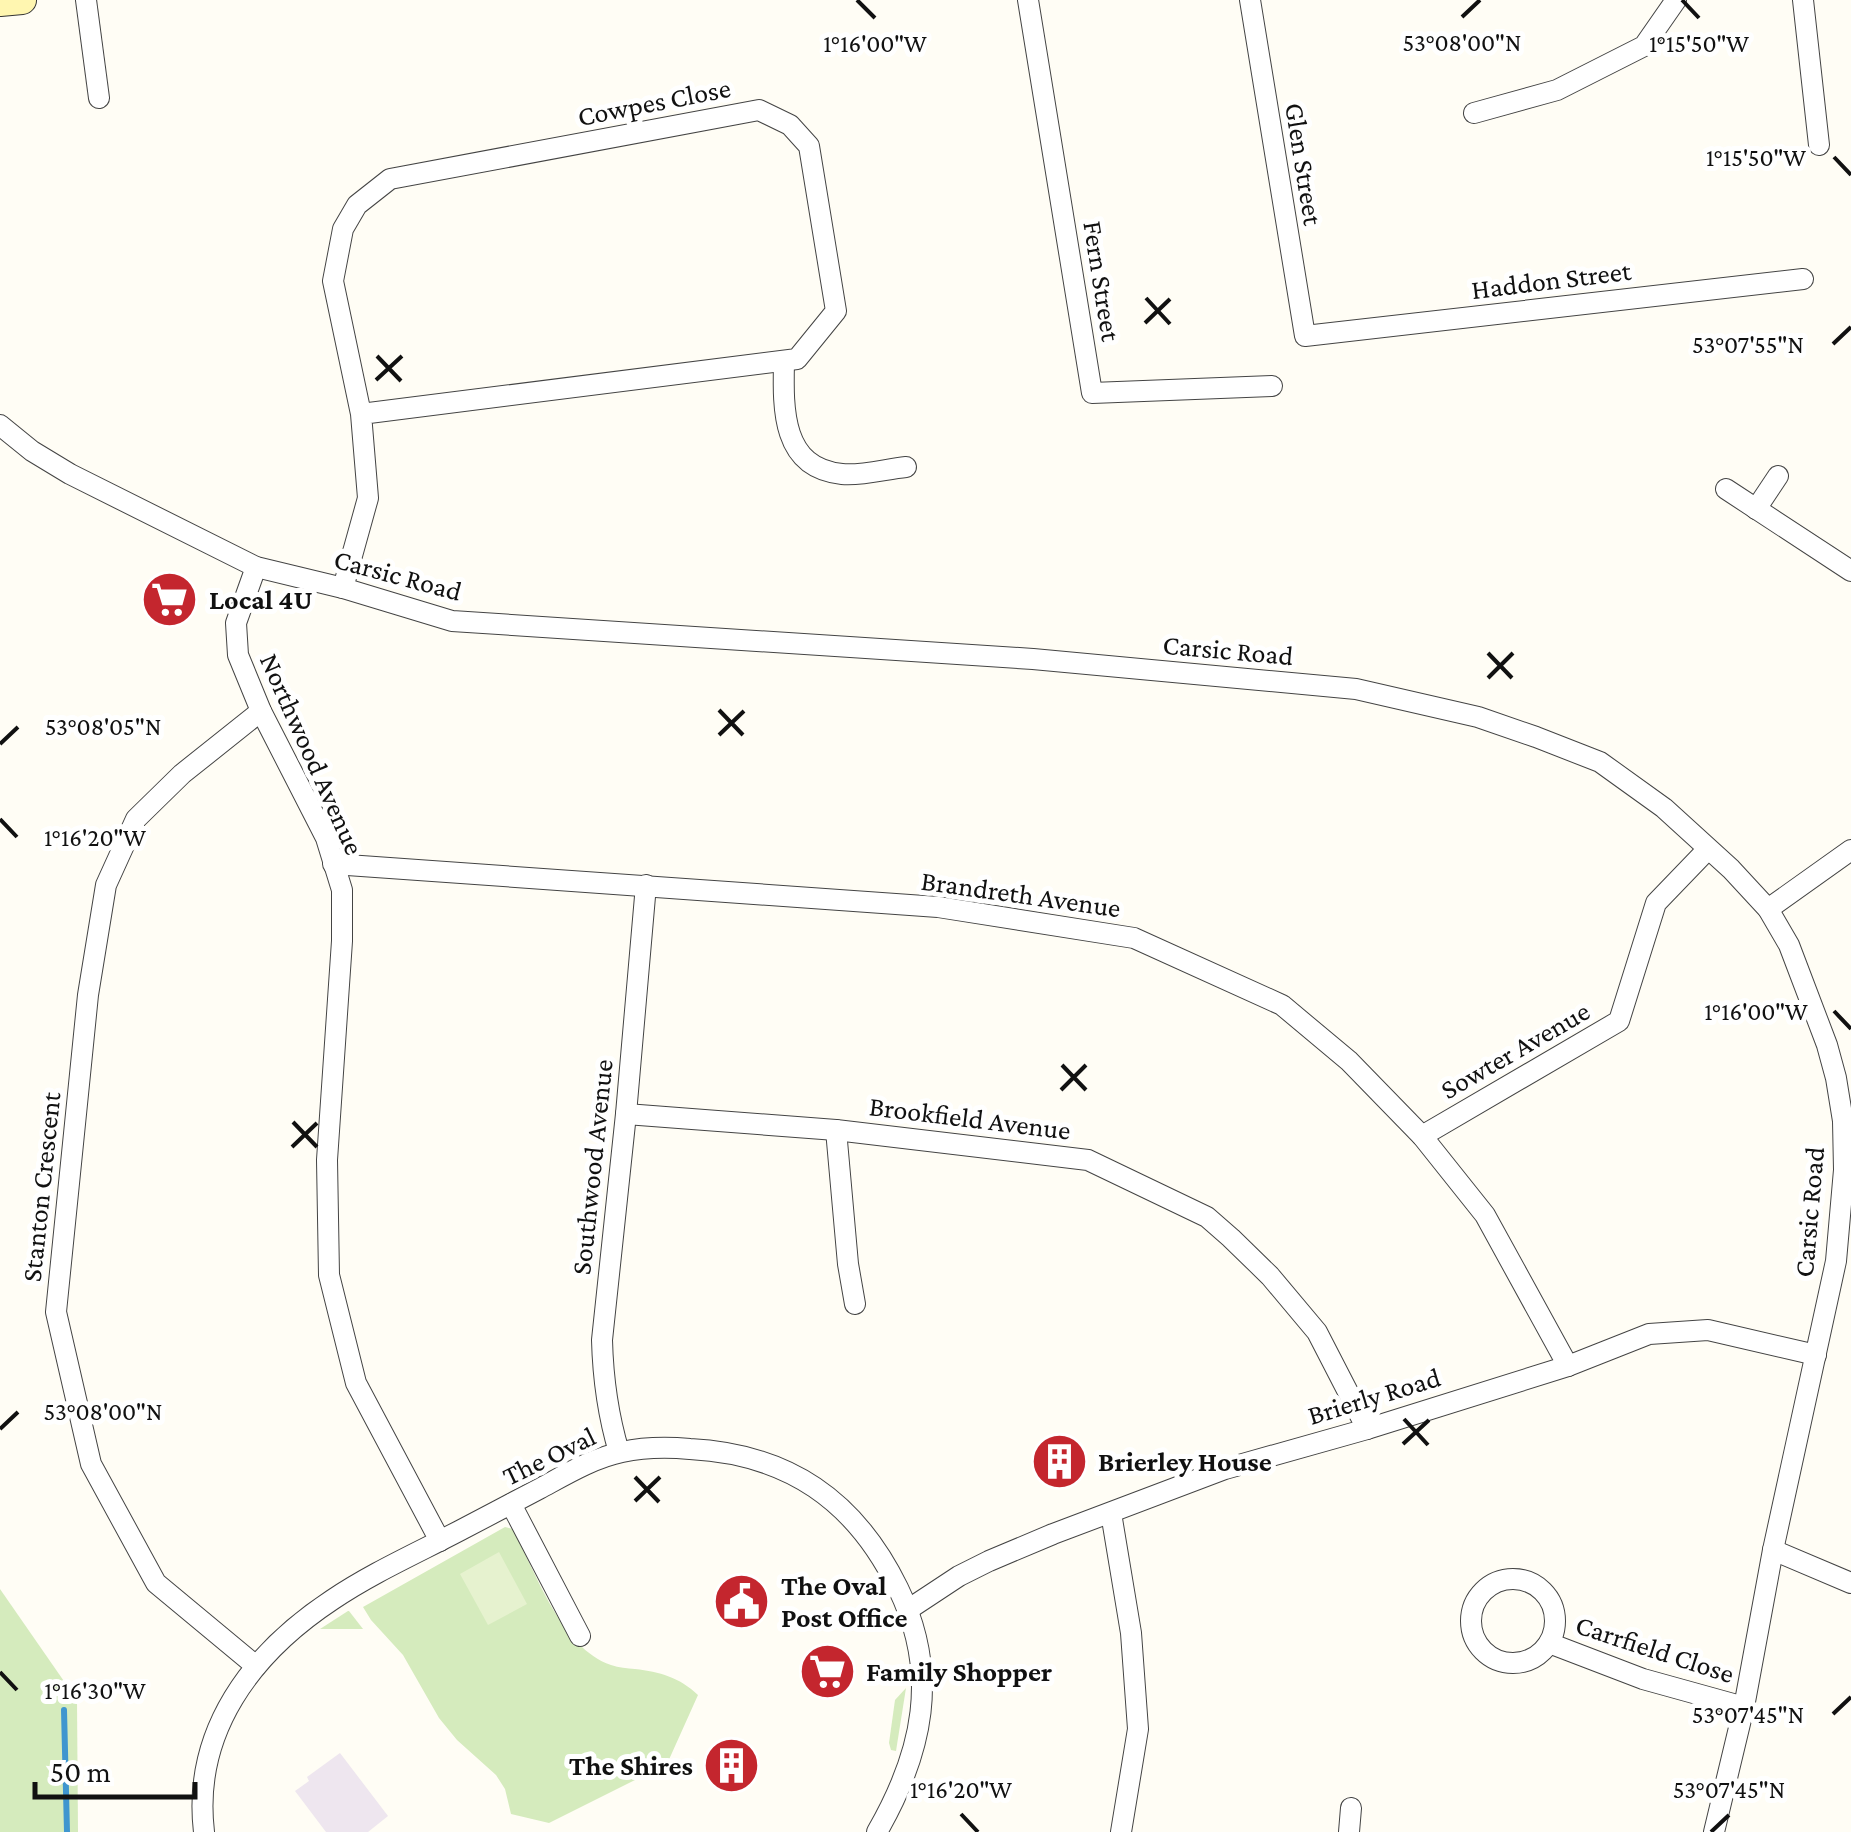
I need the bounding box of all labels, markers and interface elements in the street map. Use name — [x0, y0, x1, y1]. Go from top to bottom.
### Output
text: 53°08'00"N — [1403, 29, 1521, 56]
text: 1°16'00"W — [823, 30, 927, 57]
text: 1°15'50"W — [1649, 30, 1749, 57]
street label: Cowpes Close — [575, 72, 733, 132]
street label: Glen Street — [1279, 101, 1329, 228]
text: 1°15'50"W — [1706, 144, 1806, 171]
street label: Fern Street — [1077, 219, 1127, 344]
street label: Haddon Street — [1469, 255, 1633, 305]
text: 53°07'55"N — [1692, 331, 1804, 358]
street label: Carsic Road — [331, 543, 466, 607]
supermarket icon: Local 4U — [140, 569, 200, 629]
place label: Local 4U — [209, 584, 313, 615]
street label: Carsic Road — [1161, 629, 1295, 671]
street label: Northwood Avenue — [254, 649, 370, 859]
text: 53°08'05"N — [45, 713, 161, 740]
text: 1°16'20"W — [44, 824, 146, 851]
street label: Brandreth Avenue — [919, 865, 1123, 923]
street label: Sowter Avenue — [1435, 995, 1595, 1105]
text: 1°16'00"W — [1704, 998, 1808, 1025]
street label: Southwood Avenue — [565, 1058, 619, 1276]
street label: Stanton Crescent — [16, 1090, 66, 1283]
street label: Brookfield Avenue — [867, 1090, 1073, 1146]
street label: Carsic Road — [1788, 1145, 1830, 1279]
street label: Brierly Road — [1304, 1361, 1444, 1431]
text: 53°08'00"N — [44, 1398, 162, 1425]
street label: The Oval — [497, 1420, 601, 1492]
building icon: Brierley House — [1029, 1431, 1089, 1491]
place label: Brierley House — [1098, 1446, 1272, 1477]
place label: The Oval Post Office — [781, 1570, 908, 1633]
public building icon: The Oval Post Office — [712, 1571, 772, 1631]
street label: Carrfield Close — [1572, 1609, 1738, 1689]
supermarket icon: Family Shopper — [797, 1641, 857, 1701]
place label: Family Shopper — [866, 1656, 1052, 1687]
text: 1°16'30"W — [44, 1677, 146, 1704]
text: 53°07'45"N — [1692, 1701, 1804, 1728]
building icon: The Shires — [702, 1735, 762, 1795]
scale bar — [35, 1737, 195, 1799]
place label: The Shires — [569, 1750, 693, 1781]
text: 50 m — [50, 1755, 111, 1788]
text: 1°16'20"W — [910, 1776, 1012, 1803]
text: 53°07'45"N — [1673, 1776, 1785, 1803]

